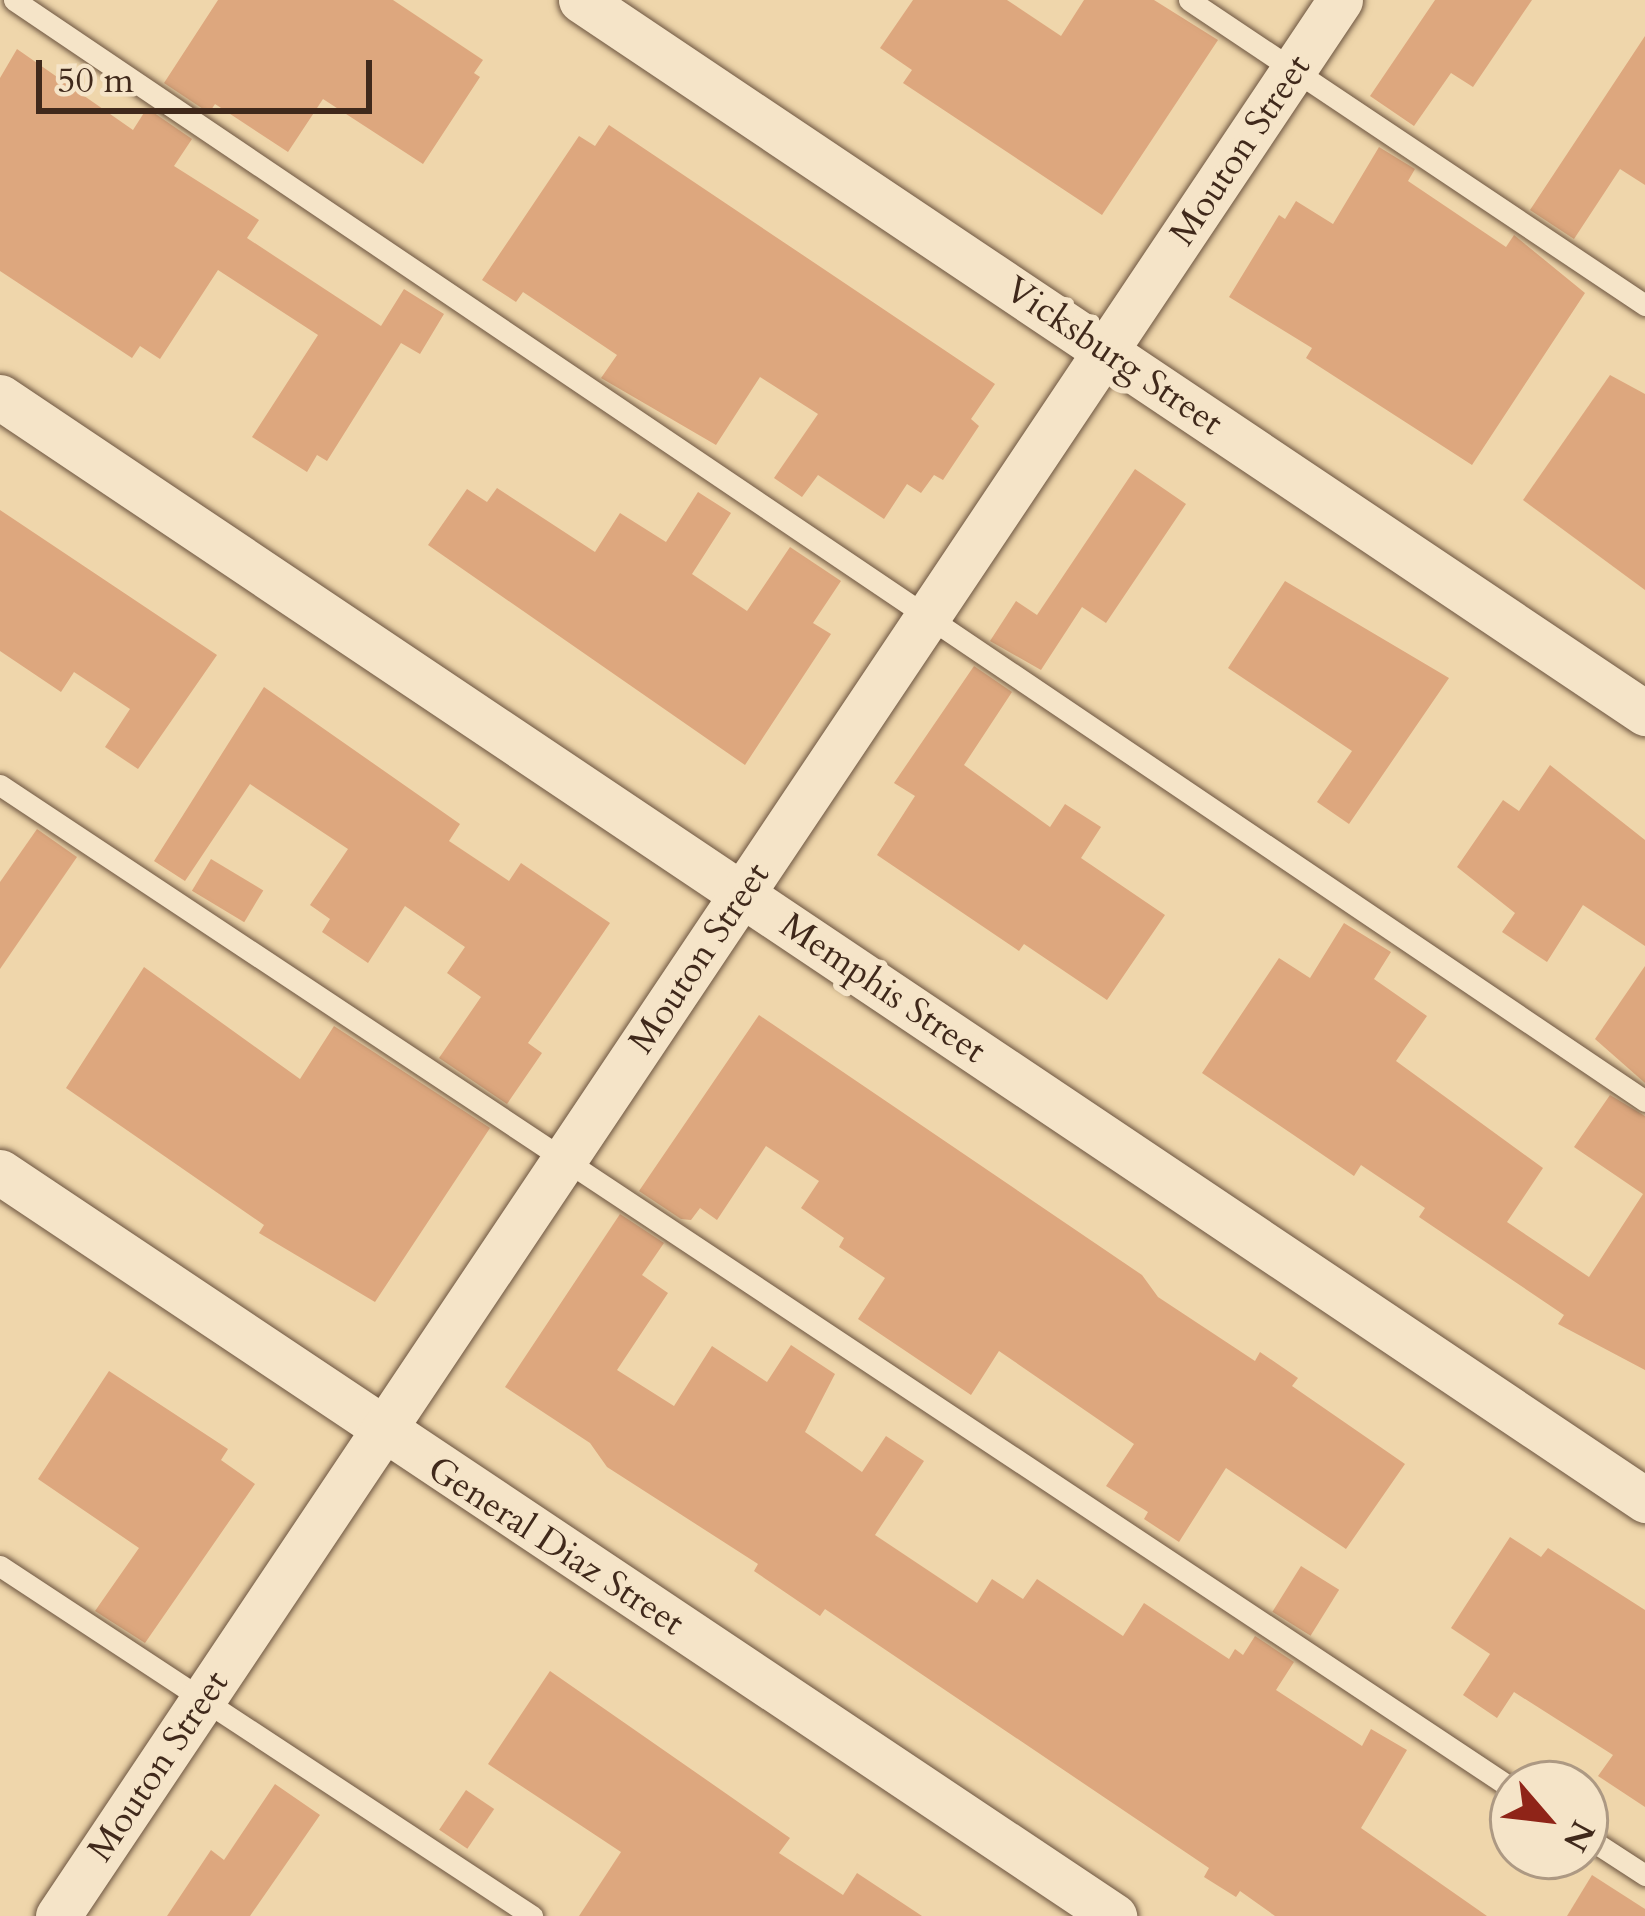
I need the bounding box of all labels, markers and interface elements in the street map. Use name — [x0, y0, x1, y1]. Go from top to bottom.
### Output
scale bar — [42, 36, 378, 110]
street label: Mouton Street — [1160, 46, 1320, 254]
text: 50 m — [57, 56, 134, 105]
street label: Vicksburg Street — [997, 267, 1231, 445]
street label: Mouton Street — [619, 854, 779, 1062]
street label: Memphis Street — [772, 904, 994, 1072]
street label: General Diaz Street — [420, 1447, 692, 1645]
street label: Mouton Street — [78, 1662, 238, 1870]
north arrow — [1489, 1760, 1609, 1880]
text: N — [1552, 1813, 1605, 1859]

